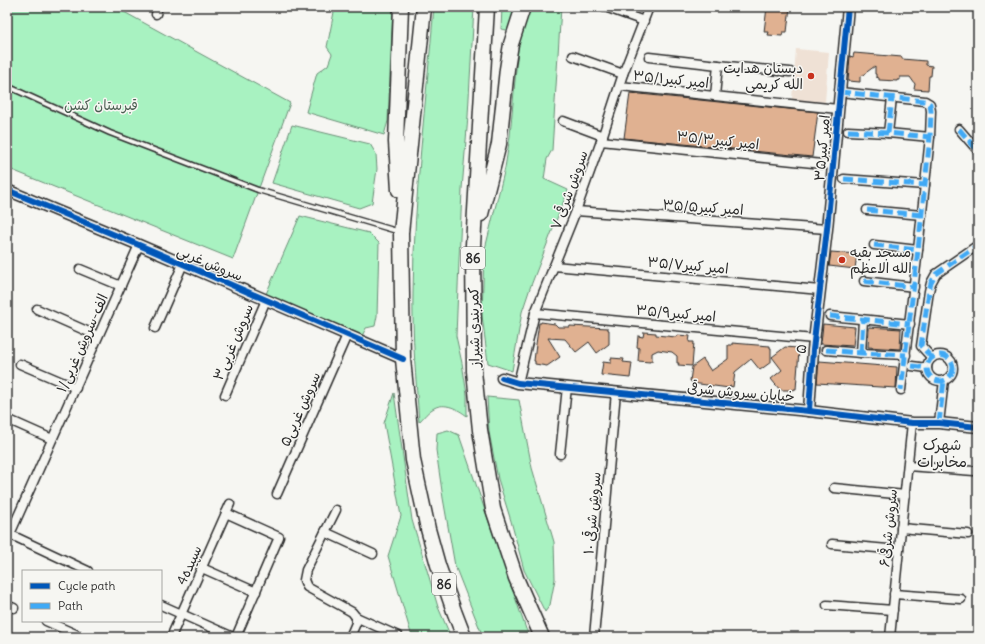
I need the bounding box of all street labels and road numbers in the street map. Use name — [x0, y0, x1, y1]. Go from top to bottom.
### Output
street label: امیر کبیر۳۵/۱ — [632, 66, 710, 92]
street label: امیر کبیر۳۵ — [810, 114, 834, 182]
street label: امیر کبیر۳۵/۳ — [676, 127, 760, 153]
street label: سروش شرقی ۷ — [546, 148, 593, 232]
street label: امیر کبیر۳۵/۵ — [662, 195, 744, 219]
street label: سروش غربی — [174, 241, 246, 286]
road number: 86 — [461, 247, 485, 269]
street label: امیر کبیر۳۵/۷ — [647, 252, 729, 278]
street label: کمربندی شیراز — [464, 287, 484, 368]
street label: ۱/الف-سروش غربی — [52, 291, 113, 396]
street label: سروش غربی۳ — [209, 301, 258, 383]
street label: امیر کبیر۳۵/۹ — [635, 301, 717, 325]
street label: ۵ — [792, 343, 810, 355]
street label: سروش غربی۵ — [276, 369, 325, 449]
street label: خیابان سروش شرقی — [686, 378, 795, 407]
street label: سروش شرقی ۱۰ — [579, 471, 606, 555]
street label: سروش شرقی۶ — [875, 488, 902, 568]
street label: 4سپیده — [172, 542, 207, 588]
road number: 86 — [432, 573, 456, 595]

